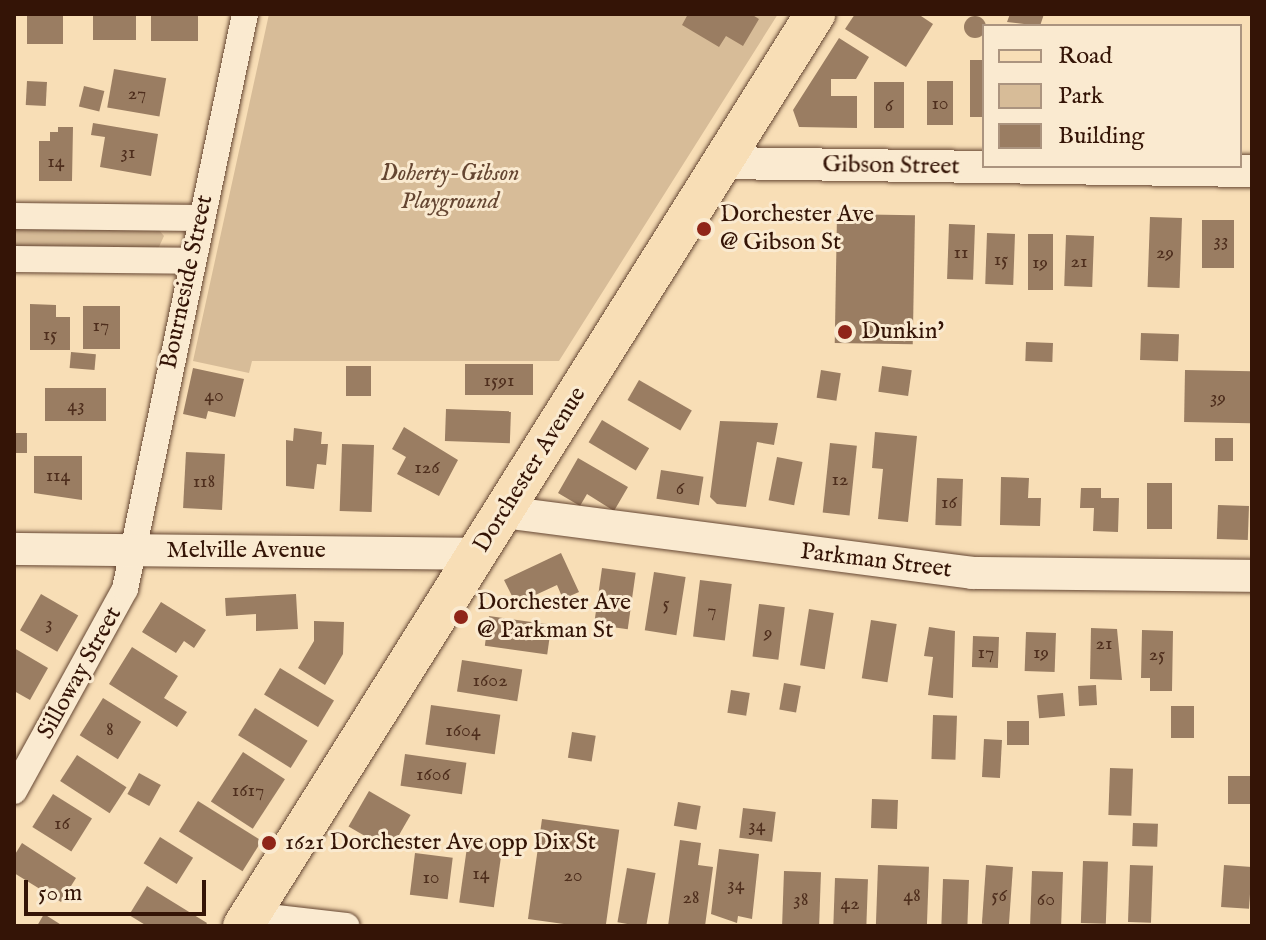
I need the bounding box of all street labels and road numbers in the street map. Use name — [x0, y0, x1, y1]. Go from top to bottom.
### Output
street label: Gibson Street — [822, 150, 960, 182]
street label: Bourneside Street — [154, 192, 220, 372]
street label: Dorchester Avenue — [467, 382, 593, 558]
street label: Melville Avenue — [166, 537, 326, 565]
street label: Parkman Street — [799, 537, 953, 585]
street label: Silloway Street — [32, 602, 128, 744]

